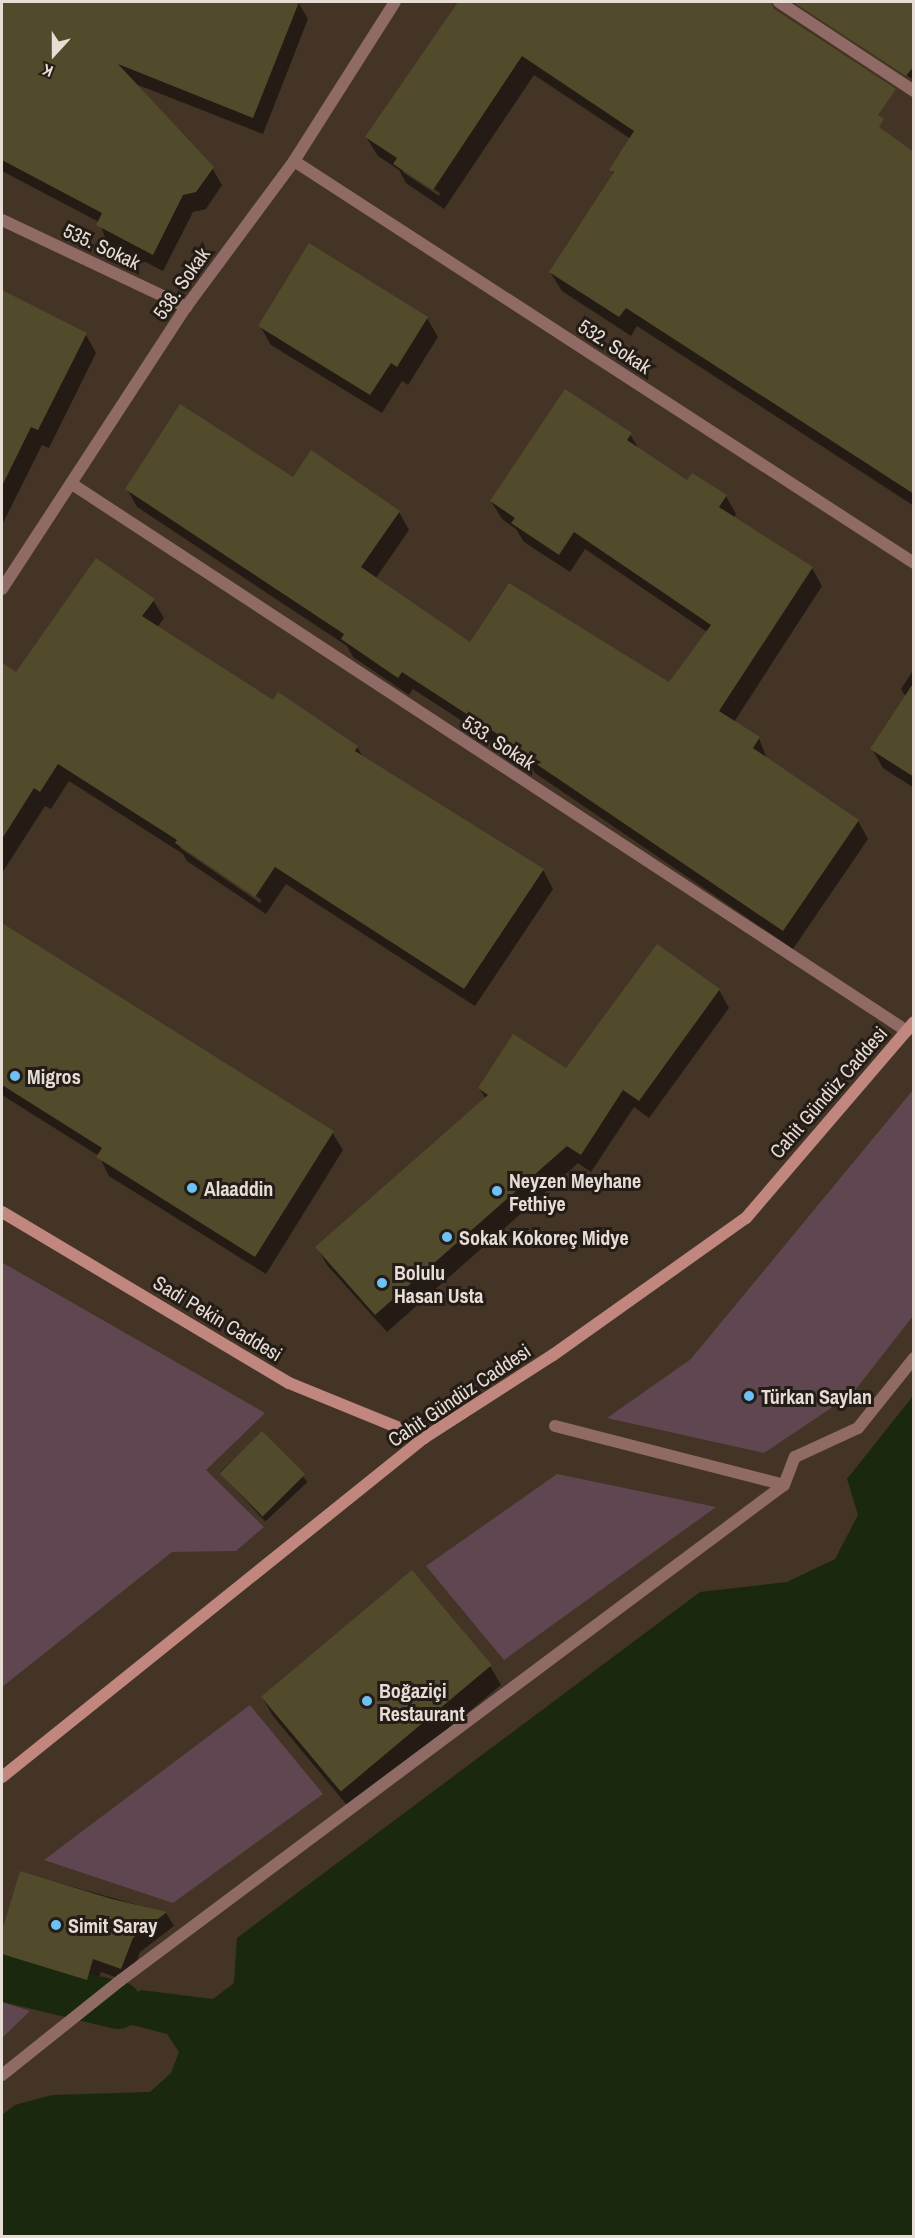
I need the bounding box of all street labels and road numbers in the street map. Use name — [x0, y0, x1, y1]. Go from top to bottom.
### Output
street label: 535. Sokak — [60, 218, 144, 274]
street label: 538. Sokak — [148, 243, 214, 323]
street label: 532. Sokak — [574, 314, 656, 378]
street label: 533. Sokak — [458, 710, 540, 774]
street label: Cahit Gündüz Caddesi — [764, 1021, 892, 1163]
street label: Sadi Pekin Caddesi — [149, 1270, 287, 1366]
street label: Cahit Gündüz Caddesi — [383, 1338, 535, 1452]

